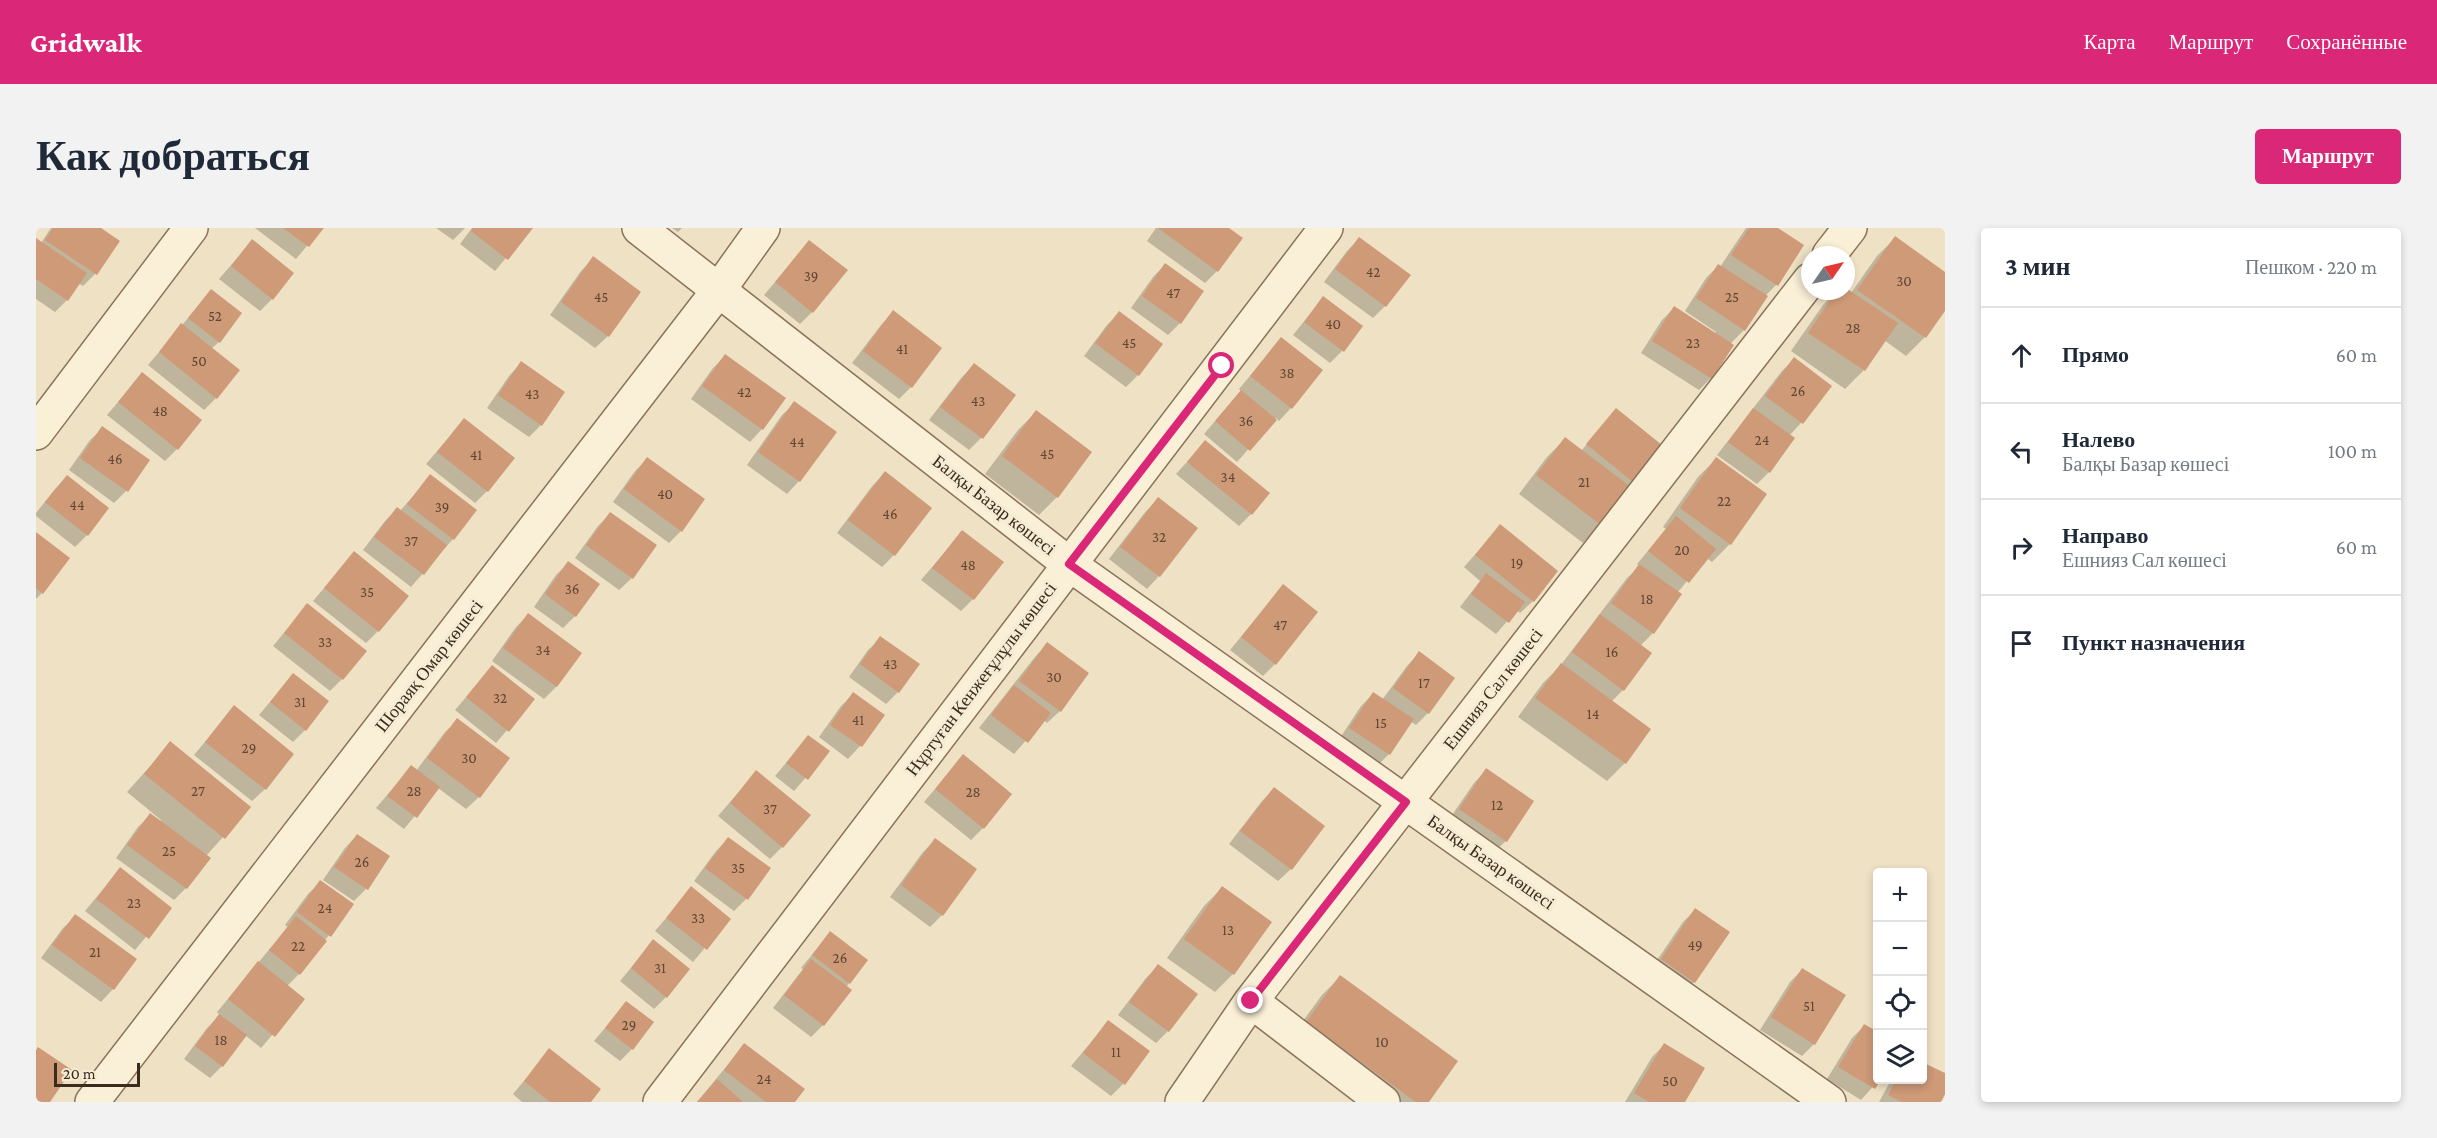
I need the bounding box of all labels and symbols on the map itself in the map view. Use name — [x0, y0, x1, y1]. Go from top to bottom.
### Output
north arrow — [1801, 246, 1855, 300]
house number: 42 — [1366, 264, 1380, 280]
house number: 39 — [804, 268, 818, 284]
house number: 30 — [1896, 273, 1912, 289]
house number: 47 — [1166, 285, 1180, 301]
house number: 45 — [594, 289, 608, 305]
house number: 25 — [1725, 289, 1739, 305]
house number: 52 — [208, 308, 222, 324]
house number: 40 — [1325, 316, 1341, 332]
house number: 28 — [1845, 320, 1861, 336]
house number: 45 — [1122, 335, 1136, 351]
house number: 23 — [1686, 335, 1700, 351]
house number: 41 — [896, 341, 908, 357]
route start — [1208, 352, 1234, 378]
house number: 50 — [191, 353, 207, 369]
house number: 38 — [1279, 365, 1295, 381]
house number: 26 — [1791, 383, 1805, 399]
house number: 42 — [737, 384, 751, 400]
house number: 43 — [525, 386, 539, 402]
house number: 43 — [971, 393, 985, 409]
house number: 48 — [152, 403, 168, 419]
house number: 36 — [1239, 413, 1253, 429]
house number: 24 — [1755, 432, 1769, 448]
house number: 44 — [789, 434, 805, 450]
house number: 45 — [1040, 446, 1054, 462]
house number: 41 — [470, 447, 482, 463]
house number: 46 — [107, 451, 123, 467]
street label: Балқы Базар көшесі — [929, 451, 1059, 559]
house number: 34 — [1221, 469, 1235, 485]
house number: 21 — [1578, 474, 1590, 490]
house number: 40 — [657, 486, 673, 502]
house number: 22 — [1717, 493, 1731, 509]
house number: 44 — [69, 497, 85, 513]
house number: 39 — [435, 499, 449, 515]
house number: 46 — [882, 506, 898, 522]
house number: 32 — [1152, 529, 1166, 545]
house number: 37 — [404, 533, 418, 549]
house number: 20 — [1674, 542, 1690, 558]
house number: 19 — [1511, 555, 1523, 571]
house number: 48 — [960, 557, 976, 573]
street label: Нұртуған Кенжеғұлұлы көшесі — [902, 578, 1060, 780]
house number: 36 — [565, 581, 579, 597]
house number: 35 — [360, 584, 374, 600]
house number: 18 — [1640, 591, 1654, 607]
street label: Шораяқ Омар көшесі — [371, 596, 487, 736]
house number: 47 — [1273, 617, 1287, 633]
street label: Ешнияз Сал көшесі — [1439, 624, 1547, 754]
house number: 33 — [318, 634, 332, 650]
house number: 34 — [536, 642, 550, 658]
house number: 16 — [1606, 644, 1618, 660]
house number: 43 — [883, 656, 897, 672]
house number: 30 — [1046, 669, 1062, 685]
house number: 17 — [1418, 675, 1430, 691]
house number: 32 — [493, 690, 507, 706]
house number: 31 — [294, 694, 306, 710]
house number: 14 — [1587, 706, 1599, 722]
house number: 41 — [852, 712, 864, 728]
house number: 15 — [1375, 715, 1387, 731]
house number: 29 — [242, 740, 256, 756]
house number: 30 — [461, 750, 477, 766]
house number: 27 — [191, 783, 205, 799]
house number: 28 — [406, 783, 422, 799]
house number: 28 — [965, 784, 981, 800]
house number: 12 — [1491, 797, 1503, 813]
house number: 37 — [763, 801, 777, 817]
street label: Балқы Базар көшесі — [1424, 811, 1558, 913]
house number: 25 — [162, 843, 176, 859]
house number: 26 — [355, 854, 369, 870]
house number: 35 — [731, 860, 745, 876]
house number: 23 — [127, 895, 141, 911]
house number: 24 — [318, 900, 332, 916]
house number: 33 — [691, 910, 705, 926]
house number: 13 — [1222, 922, 1234, 938]
house number: 49 — [1687, 937, 1703, 953]
house number: 22 — [291, 938, 305, 954]
house number: 21 — [89, 944, 101, 960]
house number: 26 — [833, 950, 847, 966]
house number: 31 — [654, 960, 666, 976]
route end — [1237, 987, 1263, 1013]
house number: 51 — [1803, 998, 1815, 1014]
house number: 29 — [622, 1017, 636, 1033]
house number: 18 — [214, 1032, 228, 1048]
house number: 10 — [1375, 1034, 1389, 1050]
house number: 11 — [1111, 1044, 1121, 1060]
scale bar — [54, 1060, 140, 1088]
house number: 24 — [757, 1071, 771, 1087]
house number: 50 — [1662, 1073, 1678, 1089]

